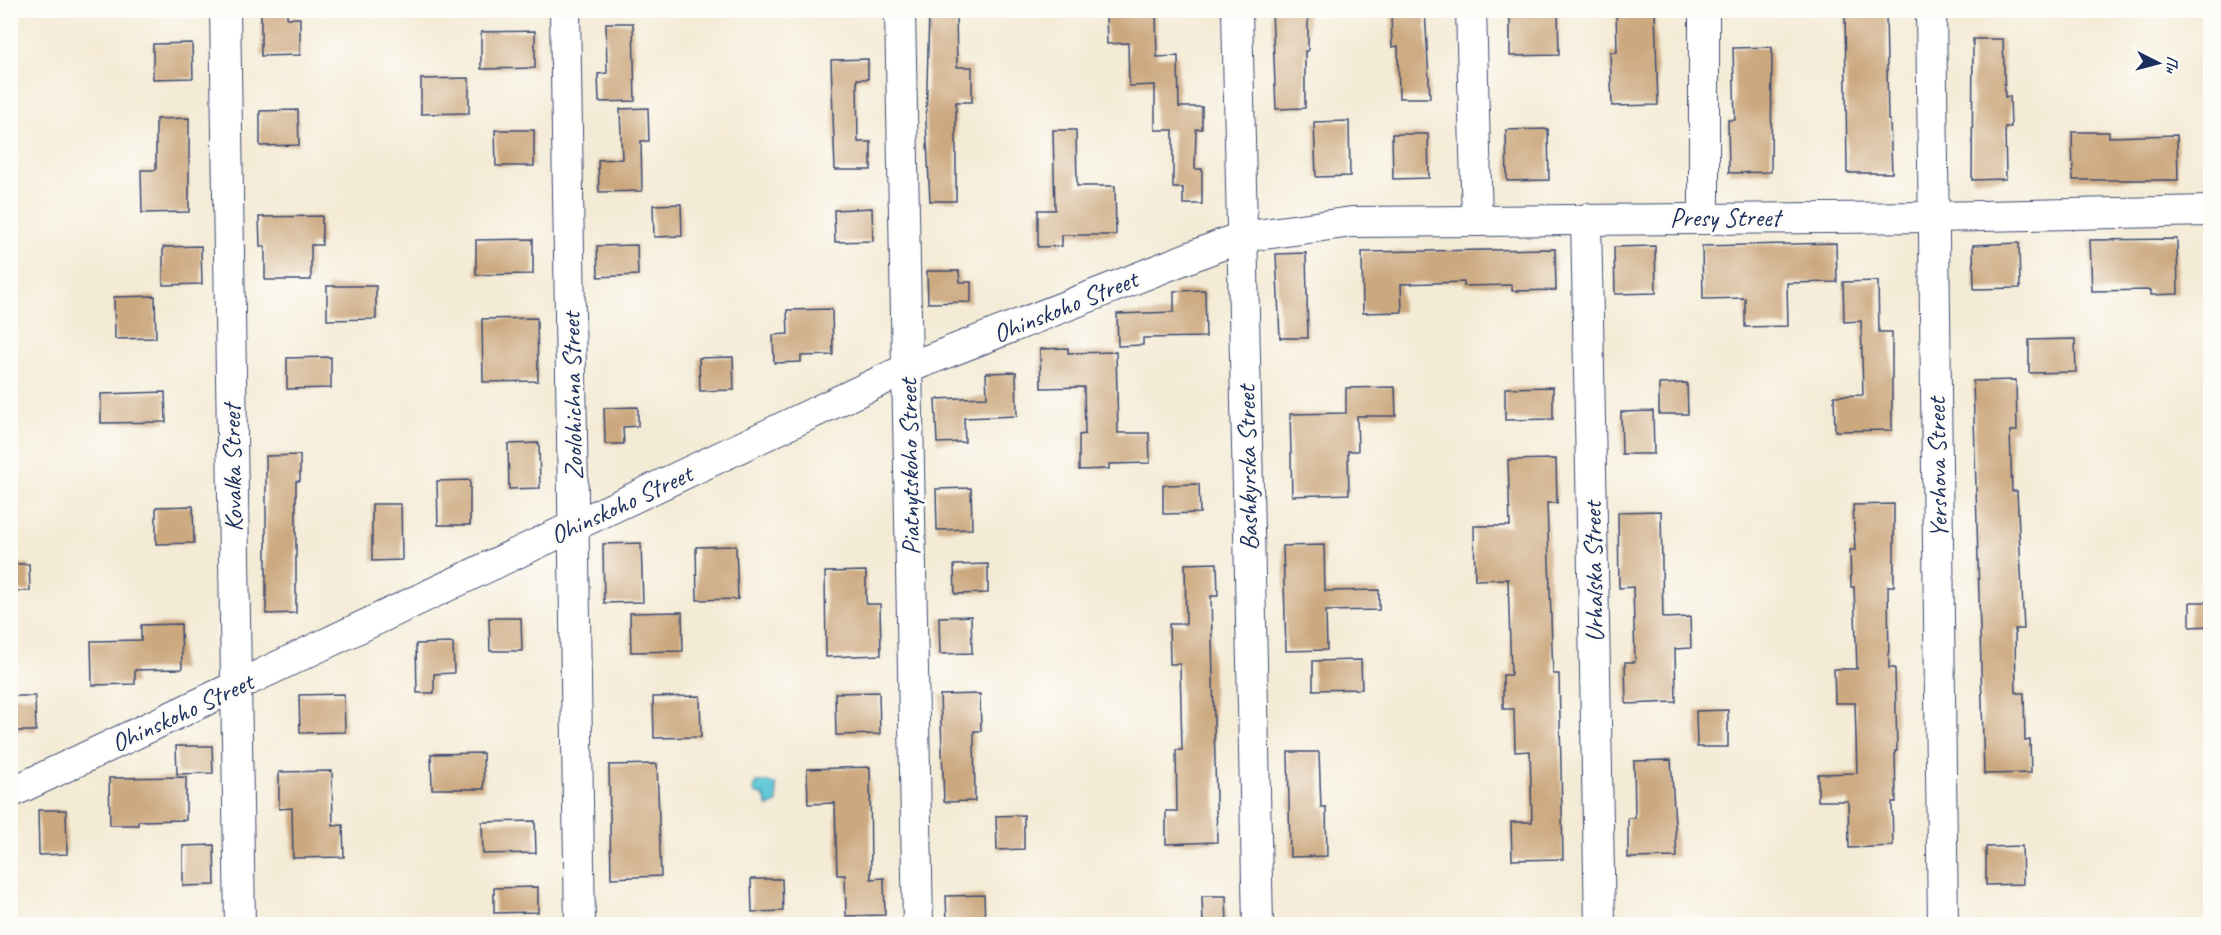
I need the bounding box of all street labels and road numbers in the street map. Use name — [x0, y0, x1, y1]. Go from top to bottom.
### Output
street label: Presy Street — [1670, 201, 1783, 234]
street label: Ohinskoho Street — [988, 262, 1144, 350]
street label: Zoolohichna Street — [554, 309, 590, 480]
street label: Piatnytskoho Street — [891, 376, 928, 556]
street label: Bashkyrska Street — [1230, 383, 1265, 551]
street label: Yershova Street — [1920, 395, 1955, 539]
street label: Kovalka Street — [215, 401, 250, 532]
street label: Ohinskoho Street — [545, 456, 700, 552]
street label: Urhalska Street — [1576, 499, 1611, 643]
street label: Ohinskoho Street — [106, 664, 261, 760]

